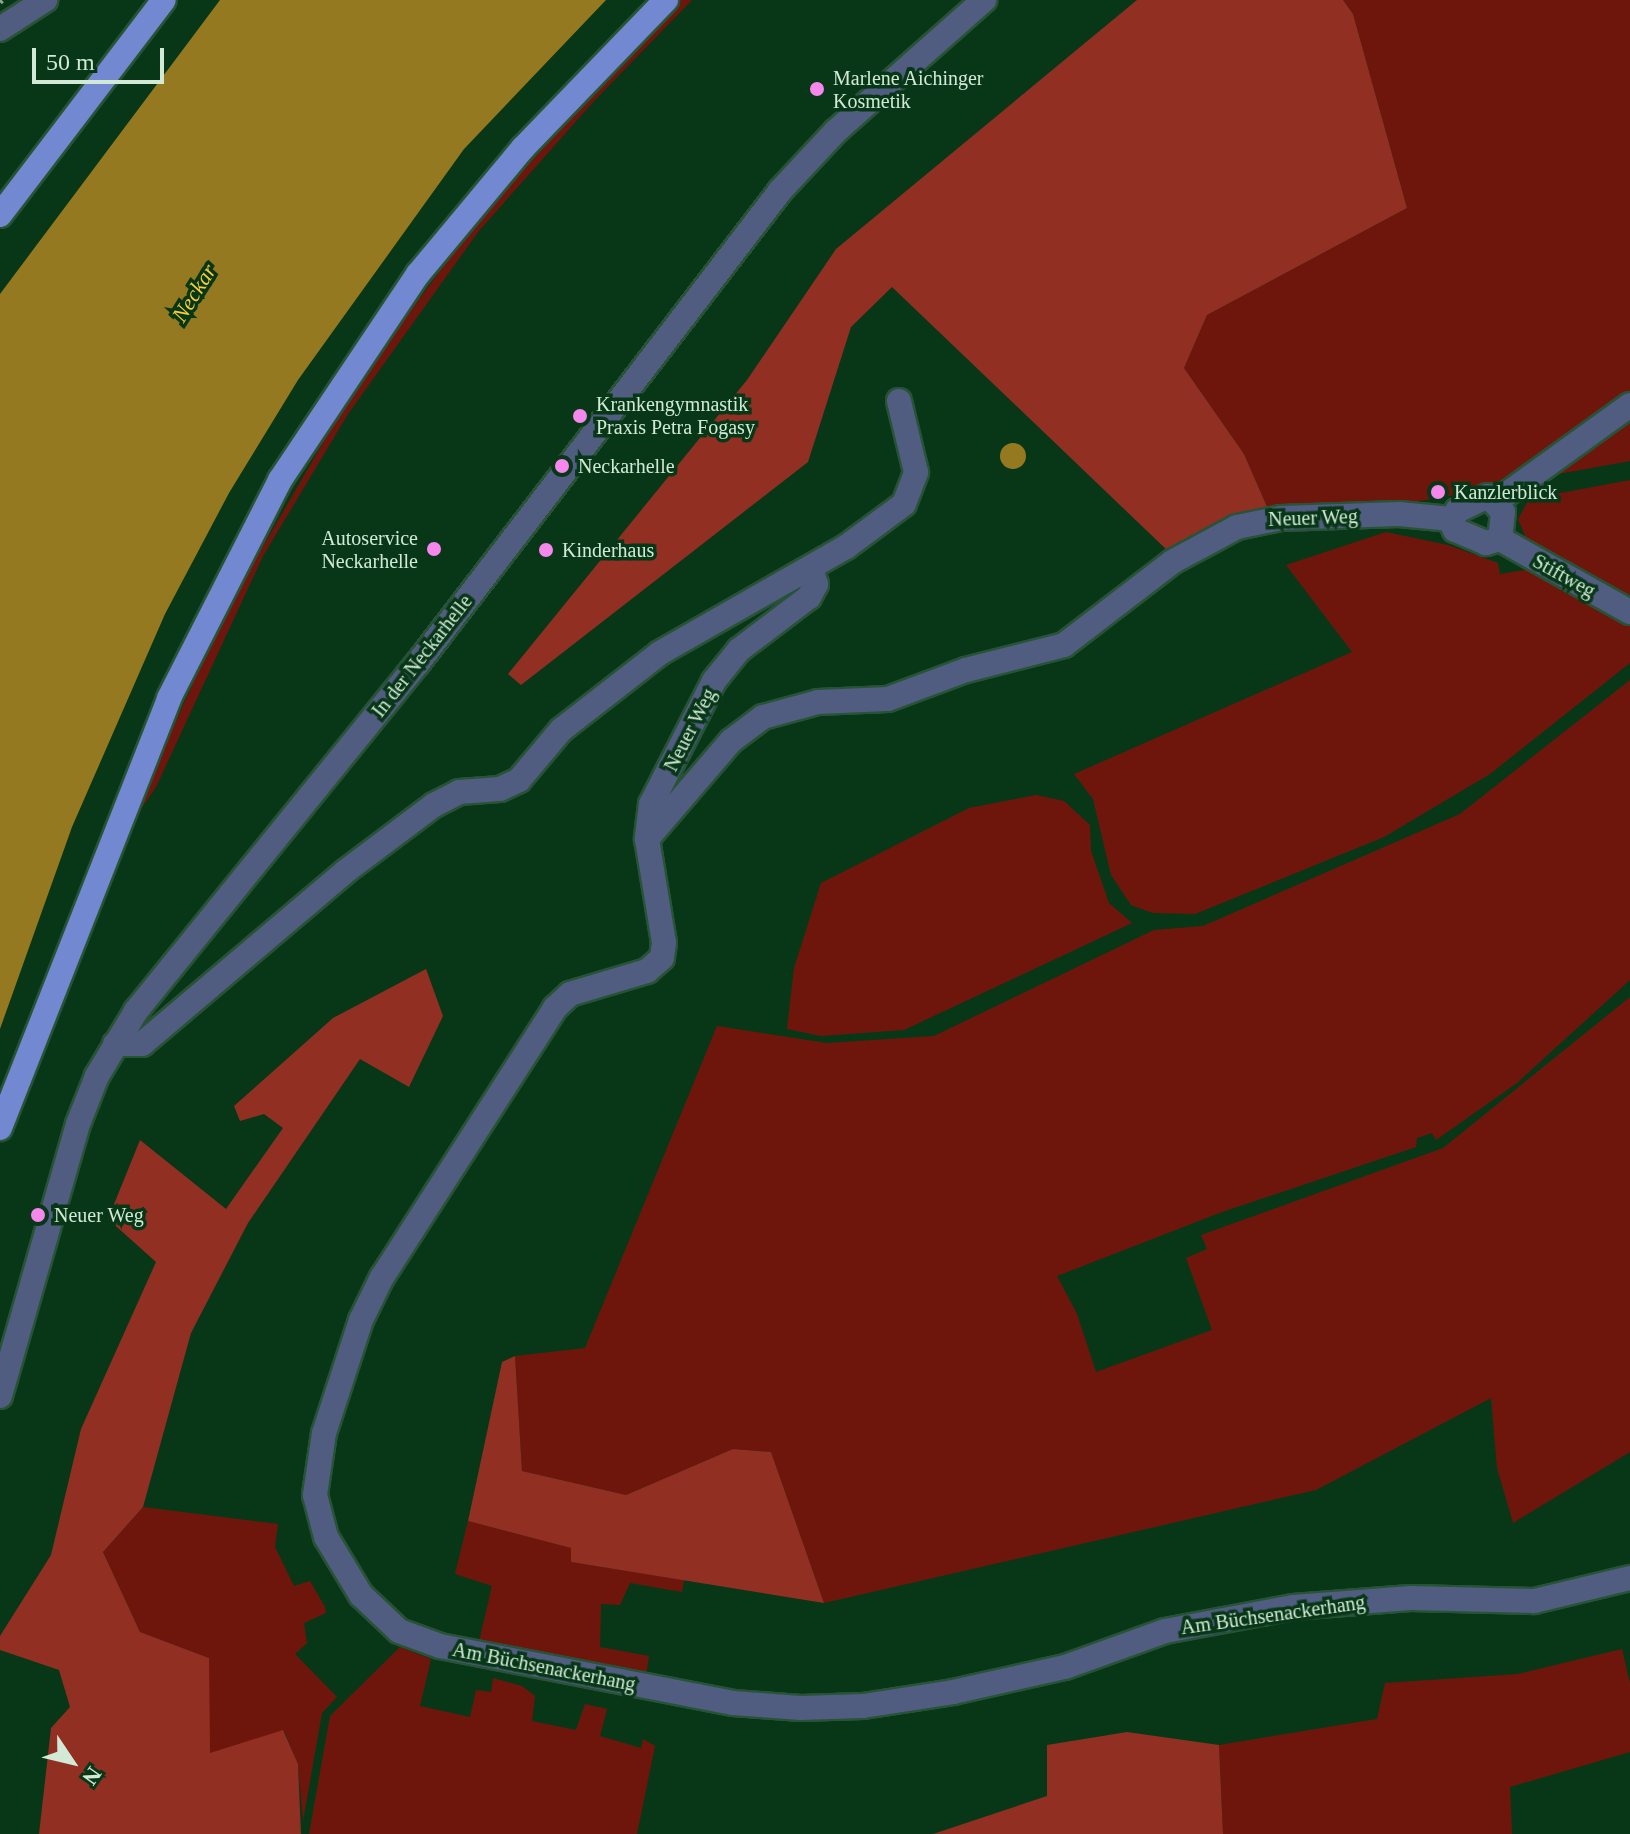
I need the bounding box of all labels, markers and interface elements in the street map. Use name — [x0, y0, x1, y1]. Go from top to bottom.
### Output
scale bar — [36, 32, 168, 82]
text: 50 m — [46, 49, 95, 75]
place label: Marlene Aichinger Kosmetik — [833, 66, 985, 113]
marker: Marlene Aichinger Kosmetik — [808, 80, 826, 98]
water label: Neckar — [166, 259, 222, 327]
place label: Krankengymnastik Praxis Petra Fogasy — [596, 392, 755, 439]
marker: Krankengymnastik Praxis Petra Fogasy — [571, 407, 589, 425]
place label: Neckarhelle — [578, 454, 675, 478]
marker: Neckarhelle — [553, 457, 571, 475]
place label: Kanzlerblick — [1454, 480, 1557, 504]
marker: Kanzlerblick — [1429, 483, 1447, 501]
street label: Neuer Weg — [1268, 504, 1358, 532]
place label: Autoservice Neckarhelle — [321, 526, 418, 573]
place label: Kinderhaus — [562, 538, 654, 562]
marker: Autoservice Neckarhelle — [425, 540, 443, 558]
marker: Kinderhaus — [537, 541, 555, 559]
street label: Stiftweg — [1529, 549, 1599, 603]
street label: In der Neckarhelle — [367, 590, 477, 722]
street label: Neuer Weg — [659, 684, 721, 776]
place label: Neuer Weg — [54, 1203, 144, 1227]
marker: Neuer Weg — [29, 1206, 47, 1224]
street label: Am Büchsenackerhang — [1179, 1590, 1367, 1640]
street label: Am Büchsenackerhang — [450, 1637, 638, 1697]
north arrow — [32, 1722, 112, 1802]
text: N — [77, 1762, 107, 1790]

